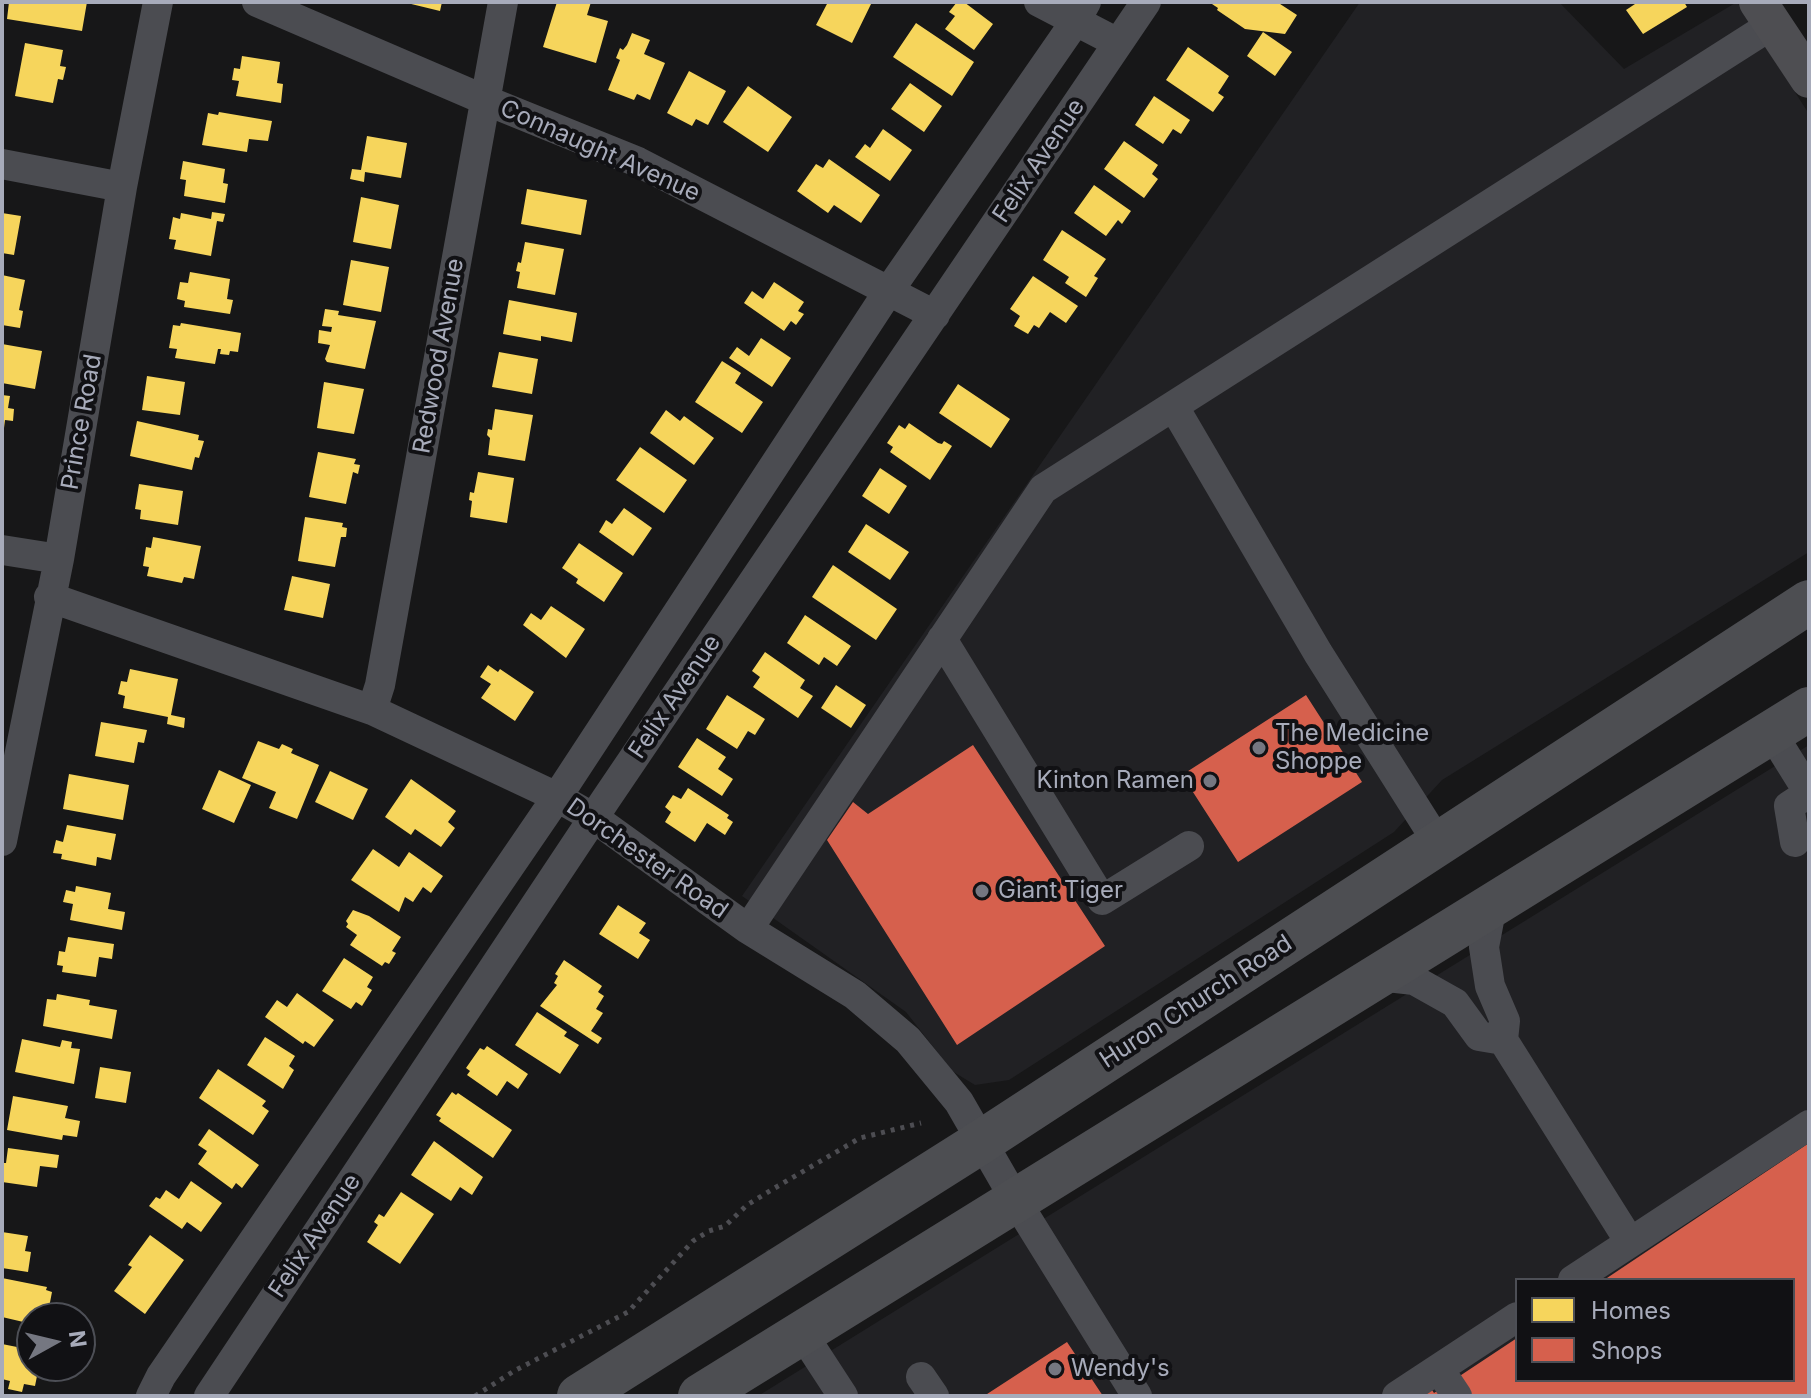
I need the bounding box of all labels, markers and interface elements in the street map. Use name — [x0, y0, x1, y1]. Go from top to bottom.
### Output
street label: Connaught Avenue — [496, 94, 704, 208]
street label: Felix Avenue — [987, 94, 1091, 228]
street label: Redwood Avenue — [408, 256, 470, 456]
street label: Prince Road — [56, 352, 108, 492]
street label: Felix Avenue — [623, 630, 727, 764]
place label: The Medicine Shoppe — [1275, 720, 1429, 776]
marker: The Medicine Shoppe — [1250, 739, 1268, 757]
place label: Kinton Ramen — [1037, 767, 1194, 795]
marker: Kinton Ramen — [1201, 772, 1219, 790]
street label: Dorchester Road — [561, 793, 733, 925]
place label: Giant Tiger — [998, 877, 1123, 905]
marker: Giant Tiger — [973, 882, 991, 900]
street label: Huron Church Road — [1095, 929, 1297, 1075]
street label: Felix Avenue — [263, 1169, 367, 1303]
legend — [1515, 1278, 1795, 1382]
text: Homes — [1591, 1296, 1671, 1325]
north arrow — [16, 1302, 96, 1382]
text: N — [64, 1329, 92, 1349]
text: Shops — [1591, 1336, 1662, 1365]
place label: Wendy's — [1071, 1355, 1170, 1383]
marker: Wendy's — [1046, 1360, 1064, 1378]

